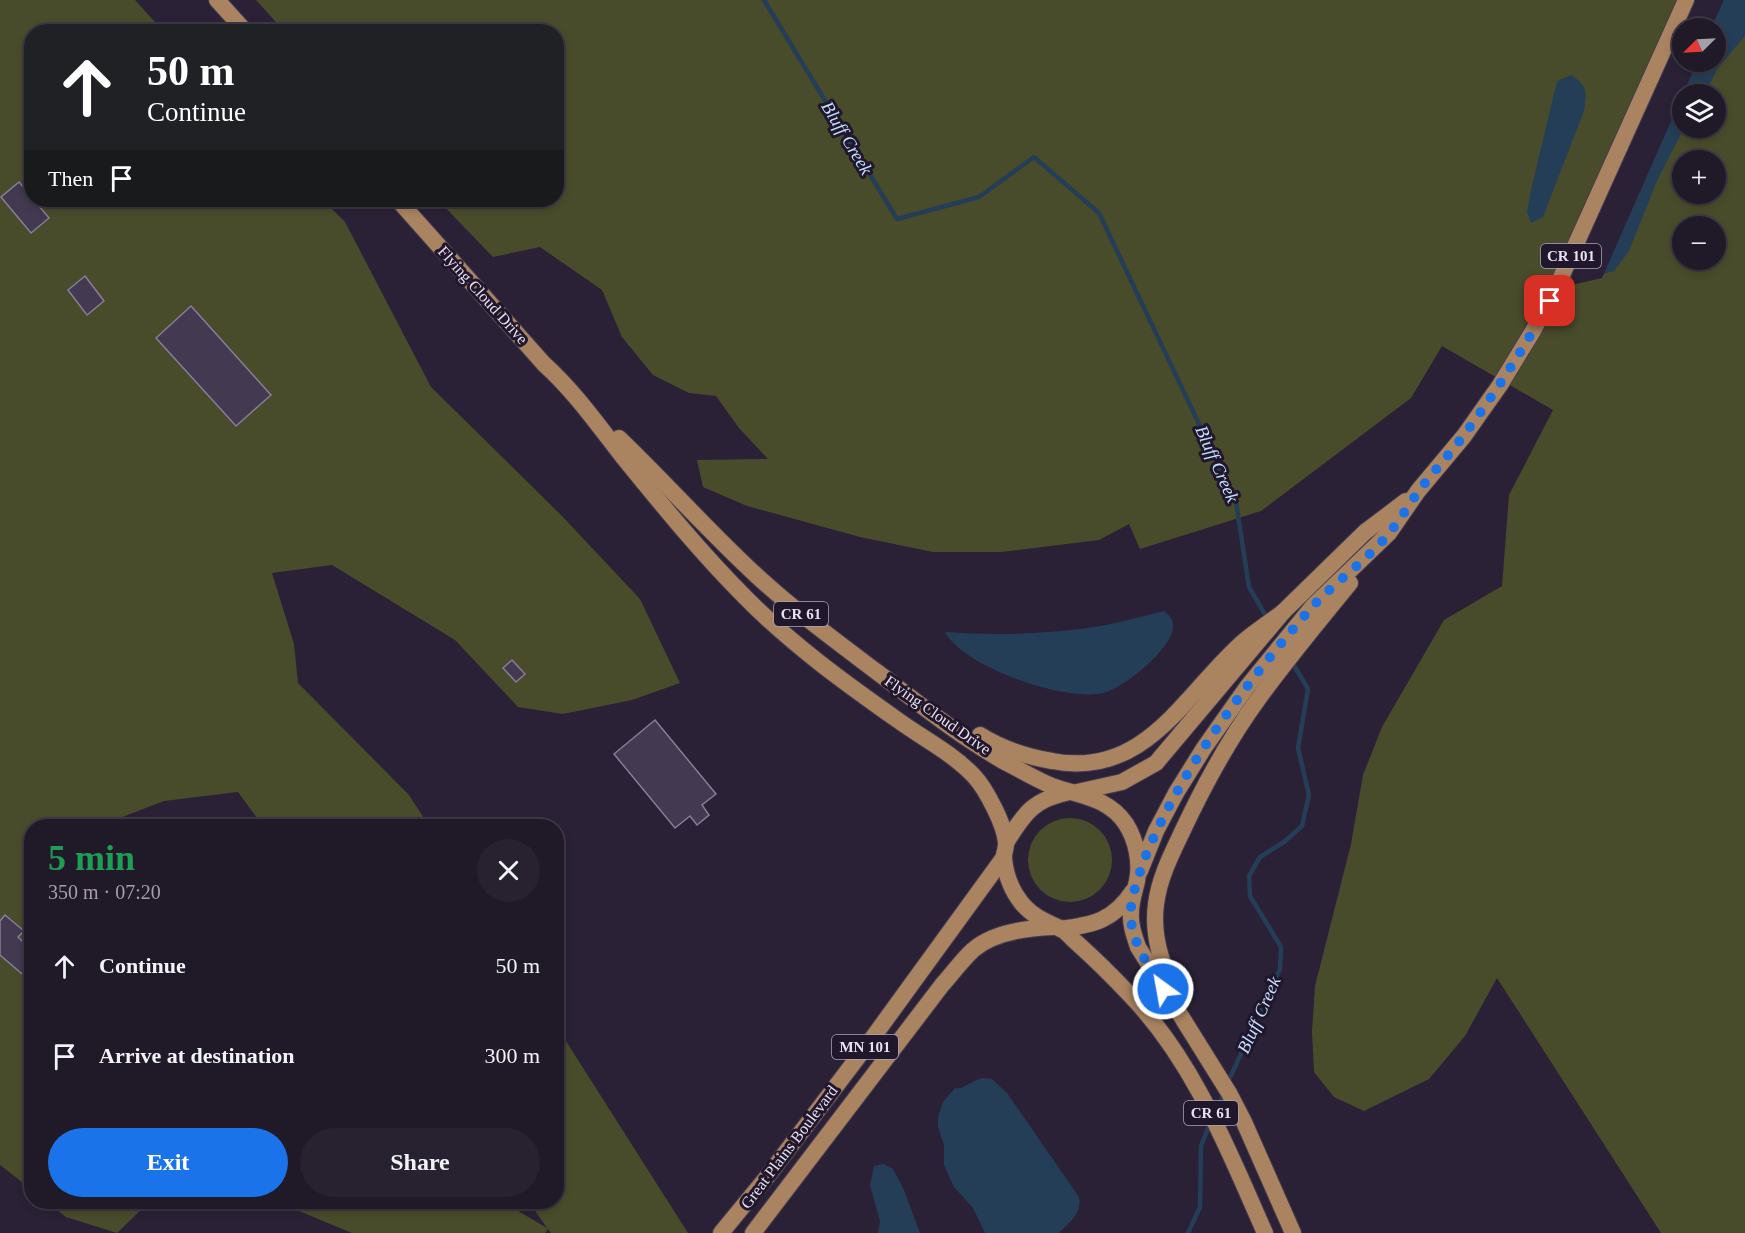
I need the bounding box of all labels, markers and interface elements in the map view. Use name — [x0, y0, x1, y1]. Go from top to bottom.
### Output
north arrow — [1672, 18, 1726, 72]
map controls — [1672, 18, 1726, 270]
icon: ahead — [48, 48, 126, 126]
text: 50 m — [147, 48, 235, 94]
button: layers — [1672, 84, 1726, 138]
text: Continue — [147, 97, 246, 127]
water label: Bluff Creek — [817, 98, 877, 179]
button: + — [1672, 150, 1726, 204]
icon: arrive — [105, 162, 138, 195]
text: Then — [48, 166, 93, 191]
button: − — [1672, 216, 1726, 270]
street label: Flying Cloud Drive — [434, 243, 531, 348]
road number: CR 101 — [1541, 244, 1601, 268]
pin — [1524, 275, 1575, 326]
icon: arrive — [1533, 284, 1566, 317]
water label: Bluff Creek — [1191, 423, 1243, 506]
road number: CR 61 — [774, 602, 828, 626]
street label: Flying Cloud Drive — [881, 672, 994, 759]
text: 5 min — [48, 838, 135, 878]
button: close — [477, 839, 540, 902]
text: 350 m · 07:20 — [48, 881, 161, 903]
icon: ahead — [48, 950, 81, 983]
text: Continue — [99, 953, 186, 978]
text: 50 m — [495, 953, 540, 978]
position arrow — [1131, 957, 1195, 1021]
water label: Bluff Creek — [1233, 973, 1285, 1056]
road number: MN 101 — [832, 1035, 898, 1059]
icon: arrive — [48, 1040, 81, 1073]
text: Arrive at destination — [99, 1043, 295, 1068]
text: 300 m — [484, 1043, 540, 1068]
street label: Great Plains Boulevard — [737, 1082, 841, 1212]
road number: CR 61 — [1184, 1101, 1238, 1125]
button: Exit — [48, 1128, 288, 1197]
button: Share — [300, 1128, 540, 1197]

